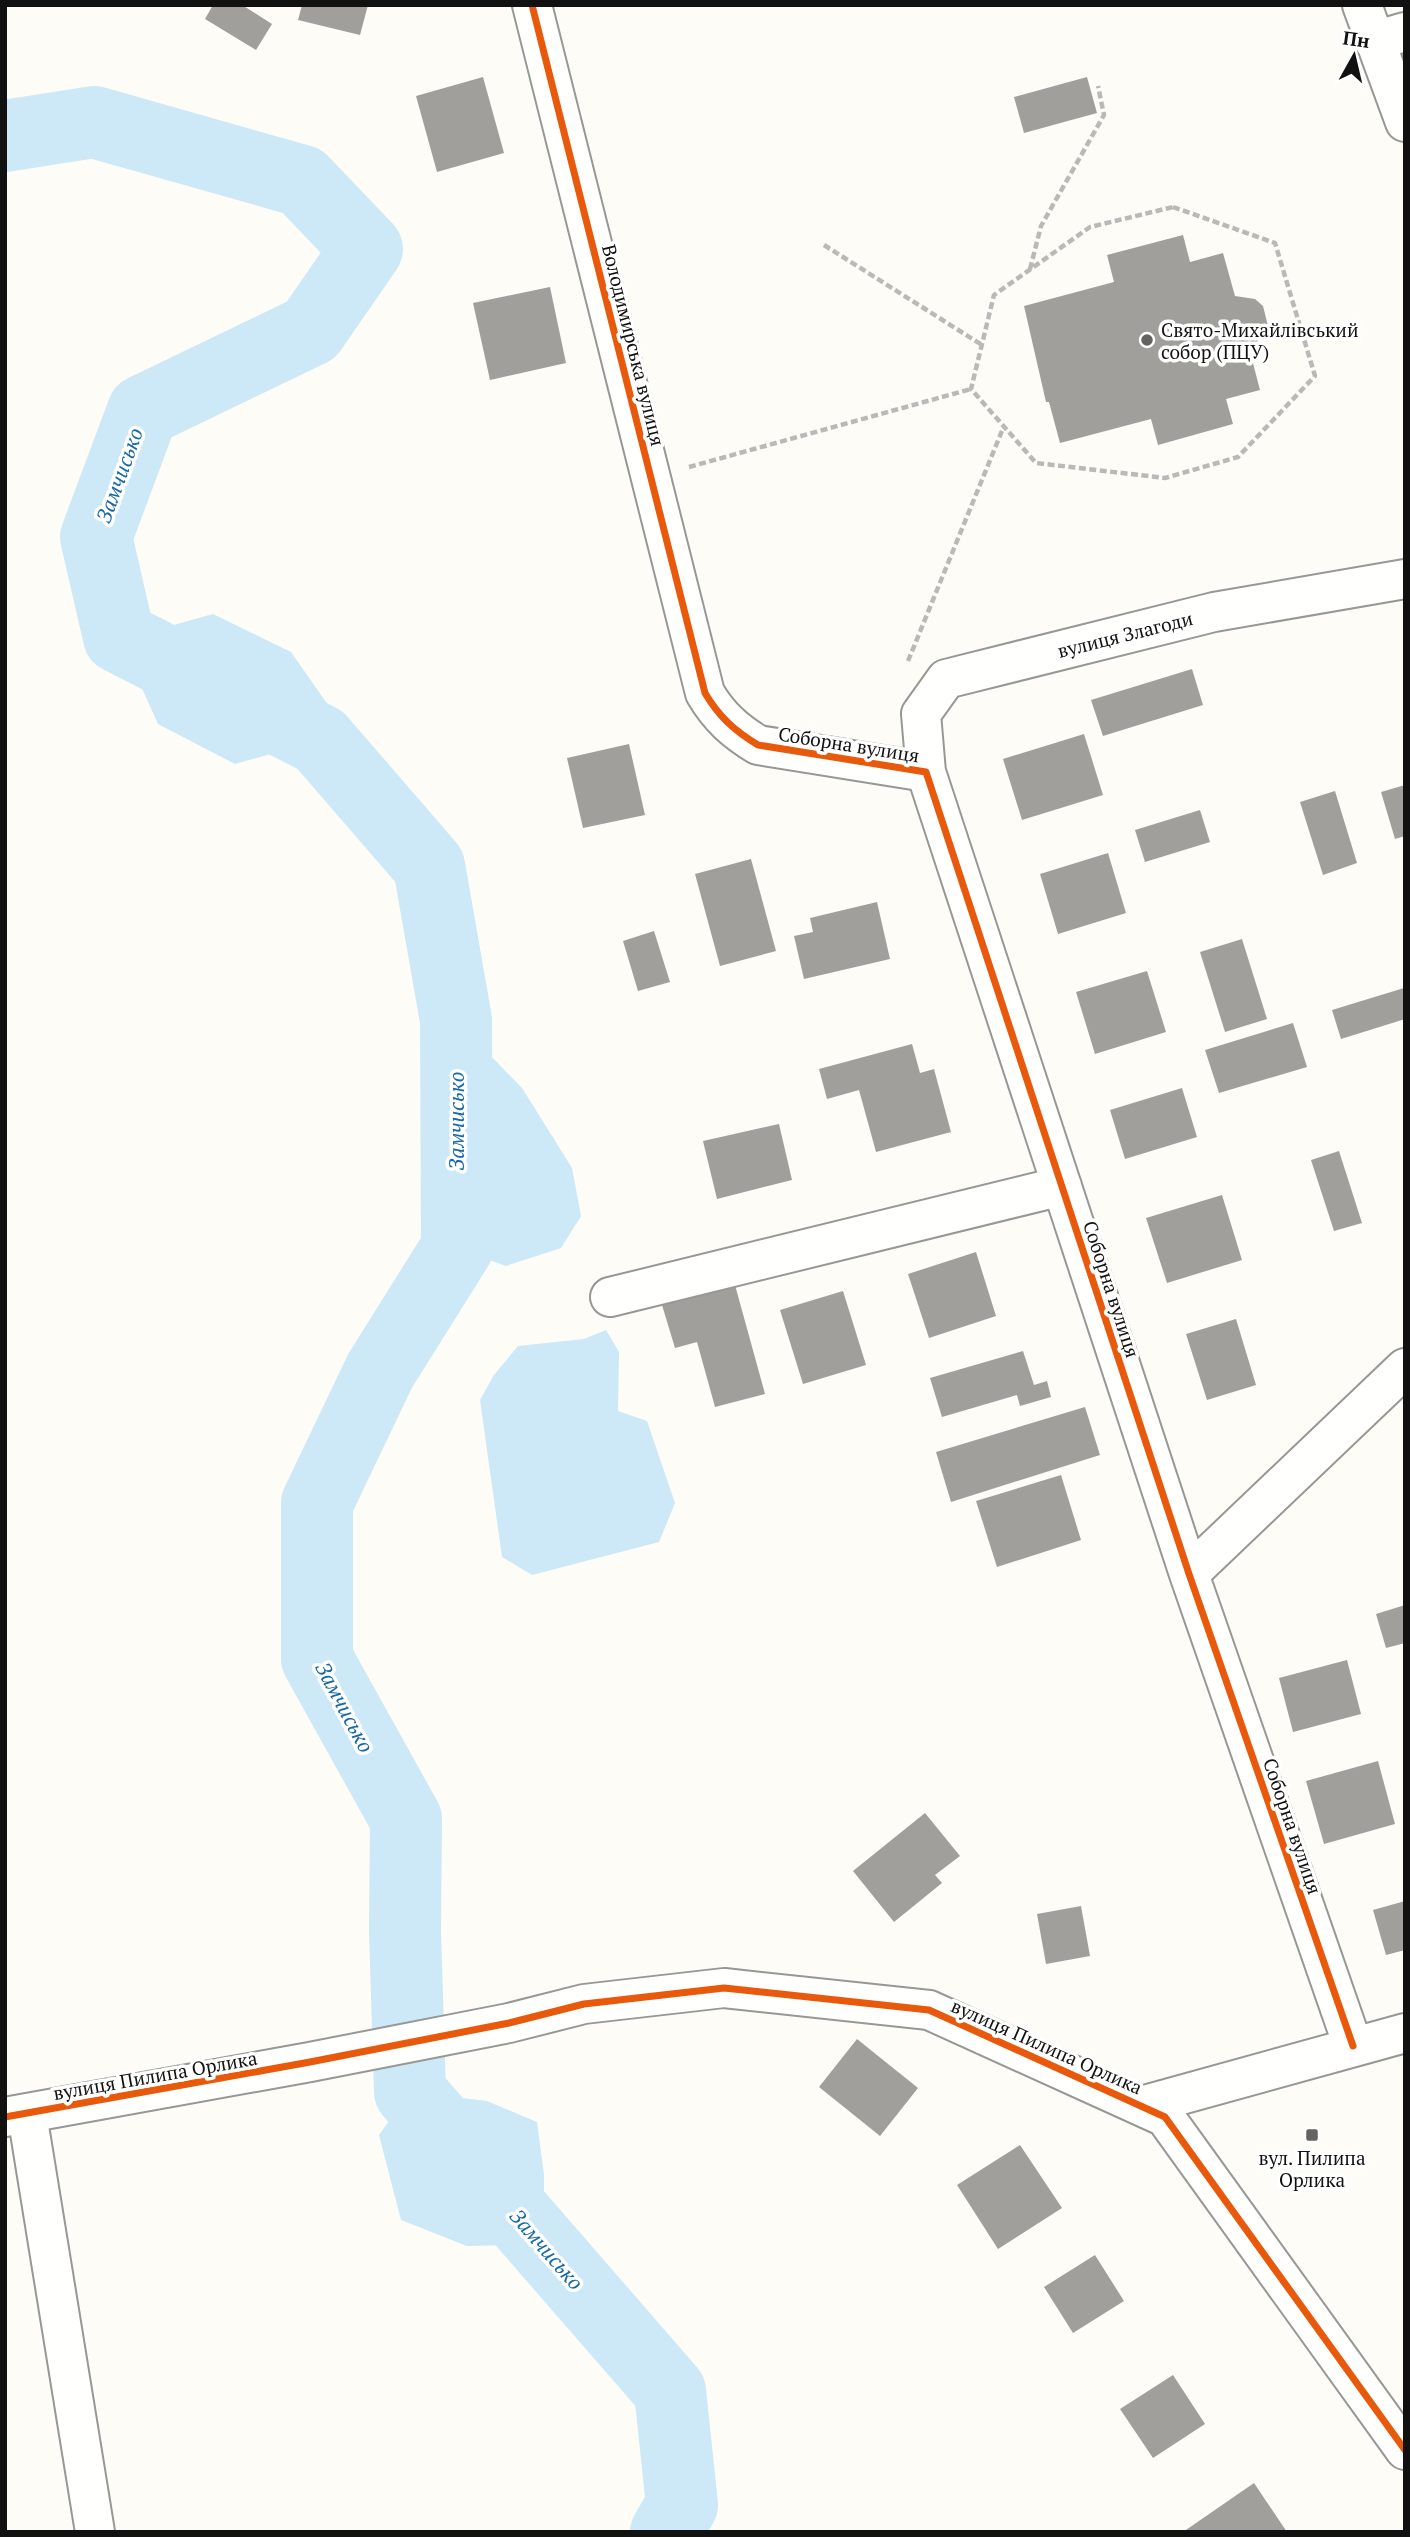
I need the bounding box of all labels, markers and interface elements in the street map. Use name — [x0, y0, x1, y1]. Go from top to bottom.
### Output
north arrow — [1319, 21, 1389, 91]
text: Пн — [1341, 24, 1372, 53]
street label: Володимирська вулиця — [597, 242, 671, 448]
place label: Свято-Михайлівський собор (ПЦУ) — [1161, 317, 1359, 364]
marker: Свято-Михайлівський собор (ПЦУ) — [1139, 332, 1155, 348]
water label: Замчисько — [89, 424, 149, 526]
street label: вулиця Злагоди — [1055, 605, 1195, 663]
street label: Соборна вулиця — [777, 721, 921, 767]
water label: Замчисько — [442, 1071, 470, 1171]
street label: Соборна вулиця — [1078, 1217, 1146, 1361]
water label: Замчисько — [309, 1657, 381, 1757]
street label: Соборна вулиця — [1258, 1755, 1328, 1897]
street label: вулиця Пилипа Орлика — [947, 1993, 1147, 2100]
street label: вулиця Пилипа Орлика — [51, 2045, 259, 2105]
marker: вул. Пилипа Орлика — [1304, 2127, 1320, 2143]
place label: вул. Пилипа Орлика — [1258, 2145, 1366, 2192]
water label: Замчисько — [504, 2202, 590, 2296]

